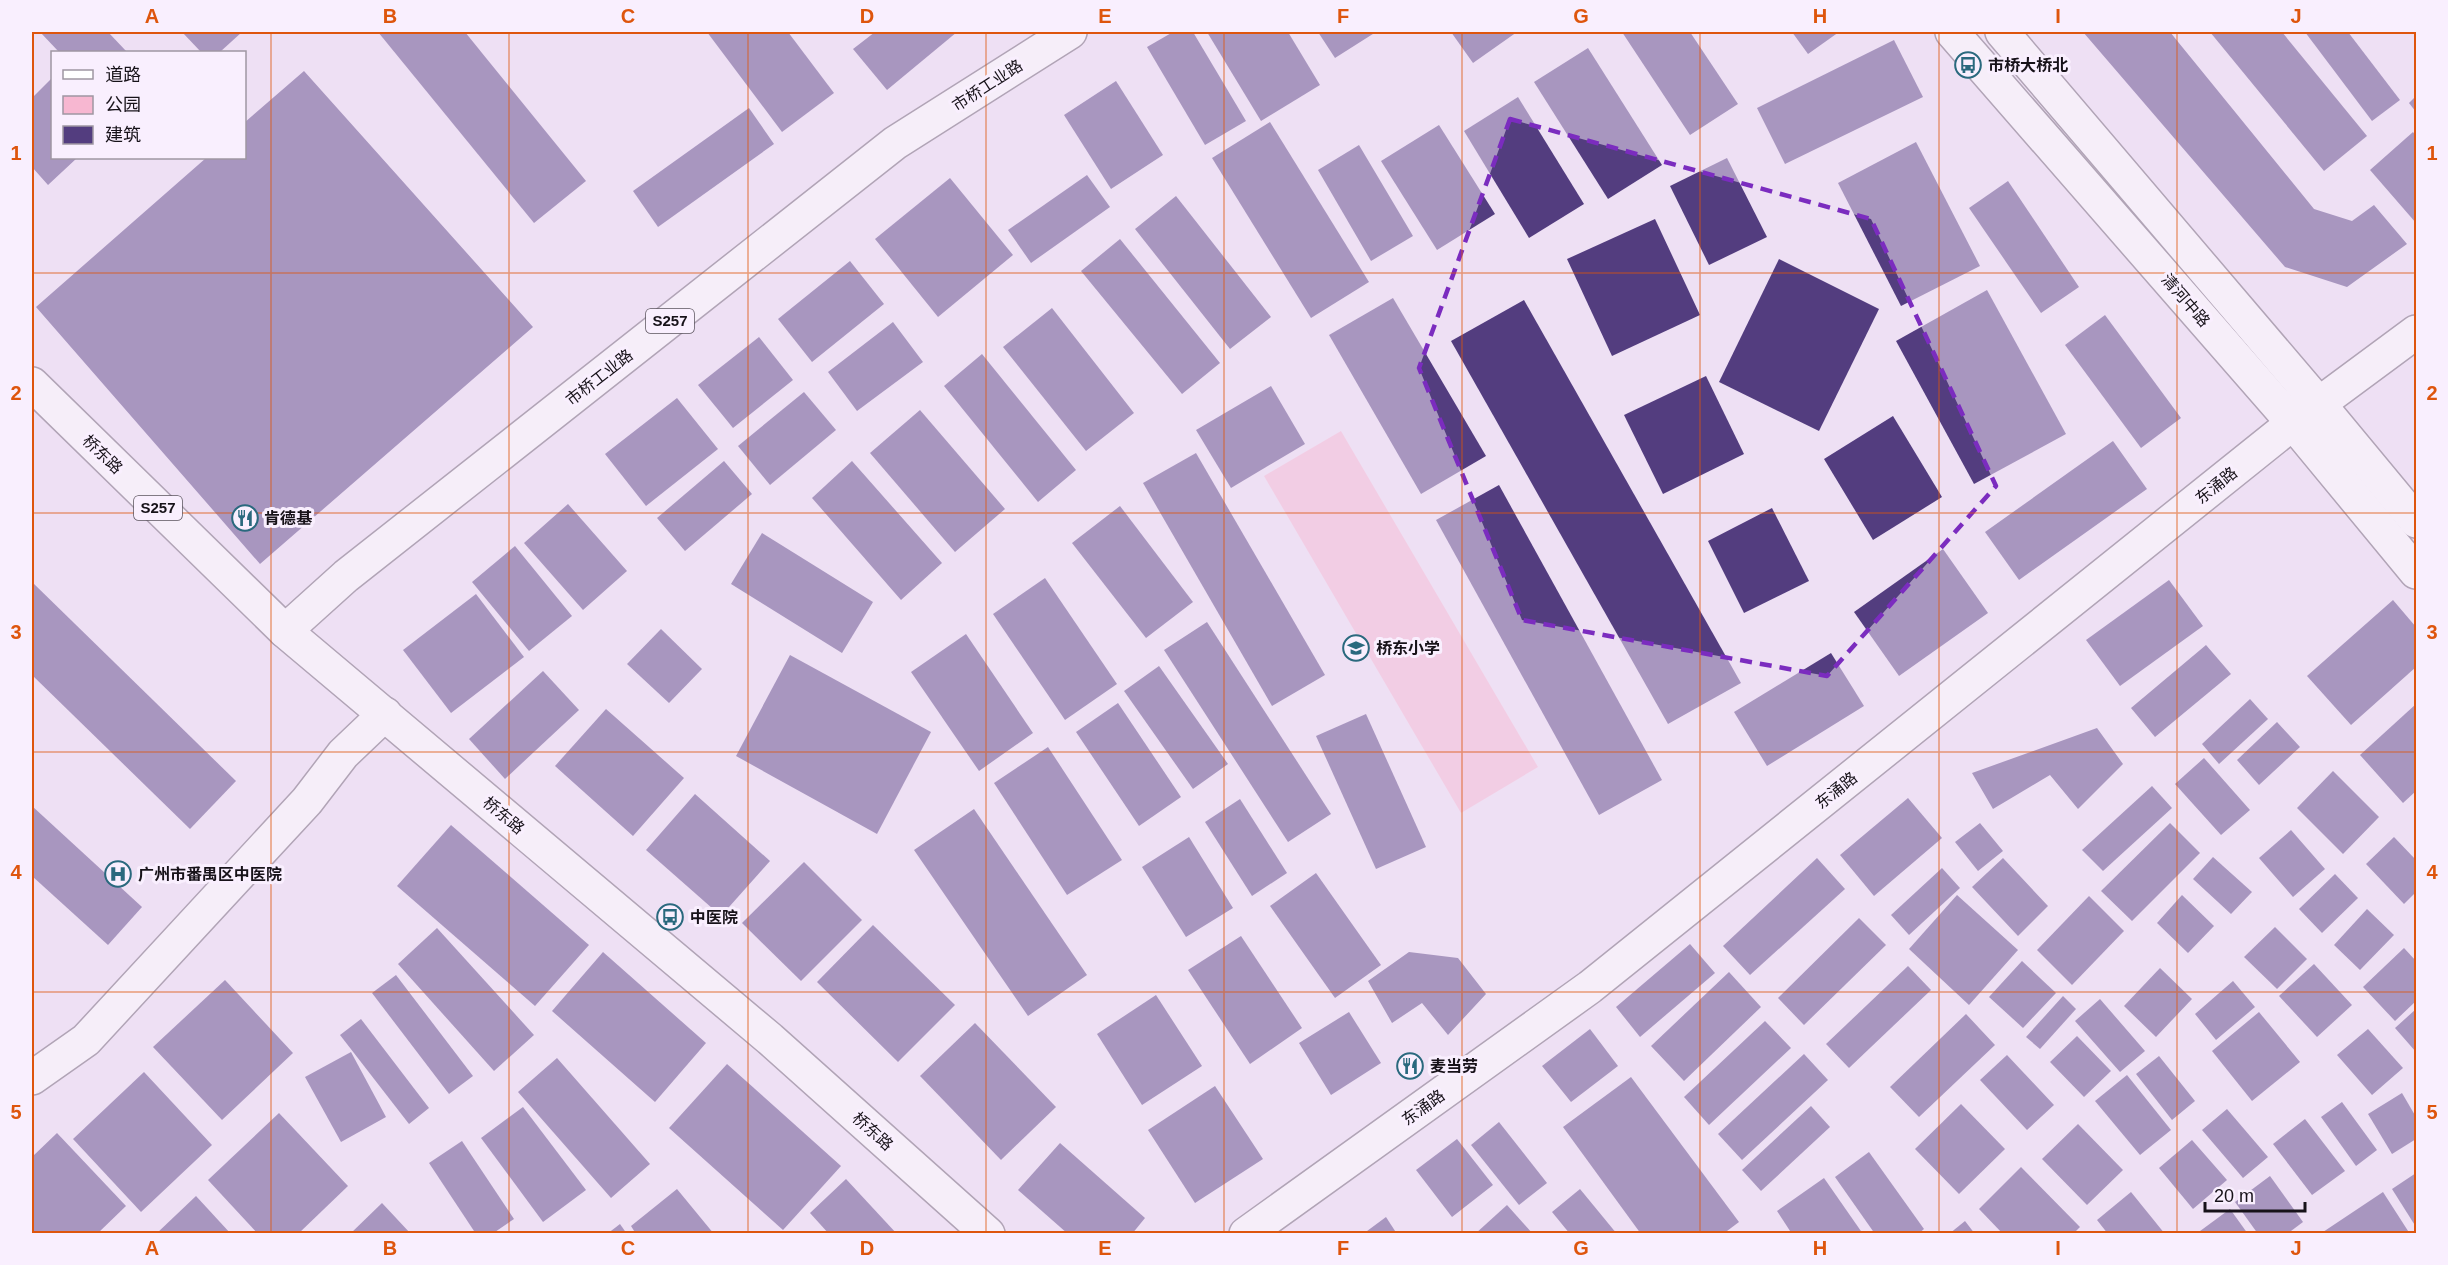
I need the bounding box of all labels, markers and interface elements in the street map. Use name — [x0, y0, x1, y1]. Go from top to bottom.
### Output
text: A — [145, 5, 159, 27]
text: B — [383, 5, 397, 27]
text: C — [621, 5, 635, 27]
text: D — [860, 5, 874, 27]
text: E — [1098, 5, 1112, 27]
text: F — [1337, 5, 1349, 27]
text: G — [1573, 5, 1589, 27]
text: H — [1813, 5, 1827, 27]
text: I — [2055, 5, 2061, 27]
text: J — [2290, 5, 2302, 27]
bus stop icon: 市桥大桥北 — [1953, 50, 1983, 80]
legend — [51, 51, 246, 159]
street label: 市桥工业路 — [949, 57, 1025, 114]
place label: 市桥大桥北 — [1988, 57, 2068, 74]
text: 道路 — [105, 65, 141, 85]
text: 公园 — [105, 95, 141, 115]
text: 建筑 — [105, 125, 141, 145]
text: 1 — [10, 142, 22, 164]
text: 1 — [2426, 142, 2438, 164]
street label: 清河中路 — [2158, 271, 2213, 330]
road number: S257 — [646, 309, 694, 333]
street label: 市桥工业路 — [563, 346, 636, 409]
text: 2 — [10, 382, 22, 404]
text: 2 — [2426, 382, 2438, 404]
street label: 桥东路 — [79, 432, 126, 477]
street label: 东涌路 — [2192, 464, 2240, 507]
road number: S257 — [134, 496, 182, 520]
restaurant icon: 肯德基 — [230, 503, 260, 533]
place label: 肯德基 — [264, 509, 313, 527]
text: 3 — [10, 621, 22, 643]
text: 3 — [2426, 621, 2438, 643]
school or university icon: 桥东小学 — [1341, 633, 1371, 663]
place label: 桥东小学 — [1376, 640, 1440, 657]
street label: 东涌路 — [1812, 769, 1860, 812]
street label: 桥东路 — [480, 793, 528, 837]
hospital icon: 广州市番禺区中医院 — [103, 859, 133, 889]
text: 4 — [10, 861, 22, 883]
text: 4 — [2426, 861, 2438, 883]
place label: 广州市番禺区中医院 — [138, 865, 282, 883]
bus stop icon: 中医院 — [655, 902, 685, 932]
place label: 中医院 — [690, 909, 738, 926]
restaurant icon: 麦当劳 — [1395, 1051, 1425, 1081]
place label: 麦当劳 — [1430, 1058, 1478, 1075]
street label: 东涌路 — [1399, 1086, 1448, 1128]
text: 5 — [10, 1101, 22, 1123]
text: 5 — [2426, 1101, 2438, 1123]
street label: 桥东路 — [849, 1109, 896, 1154]
scale bar — [2205, 1175, 2306, 1213]
text: 20 m — [2214, 1186, 2254, 1206]
text: A — [145, 1237, 159, 1259]
text: B — [383, 1237, 397, 1259]
text: C — [621, 1237, 635, 1259]
text: D — [860, 1237, 874, 1259]
text: E — [1098, 1237, 1112, 1259]
text: F — [1337, 1237, 1349, 1259]
text: G — [1573, 1237, 1589, 1259]
text: H — [1813, 1237, 1827, 1259]
text: I — [2055, 1237, 2061, 1259]
text: J — [2290, 1237, 2302, 1259]

